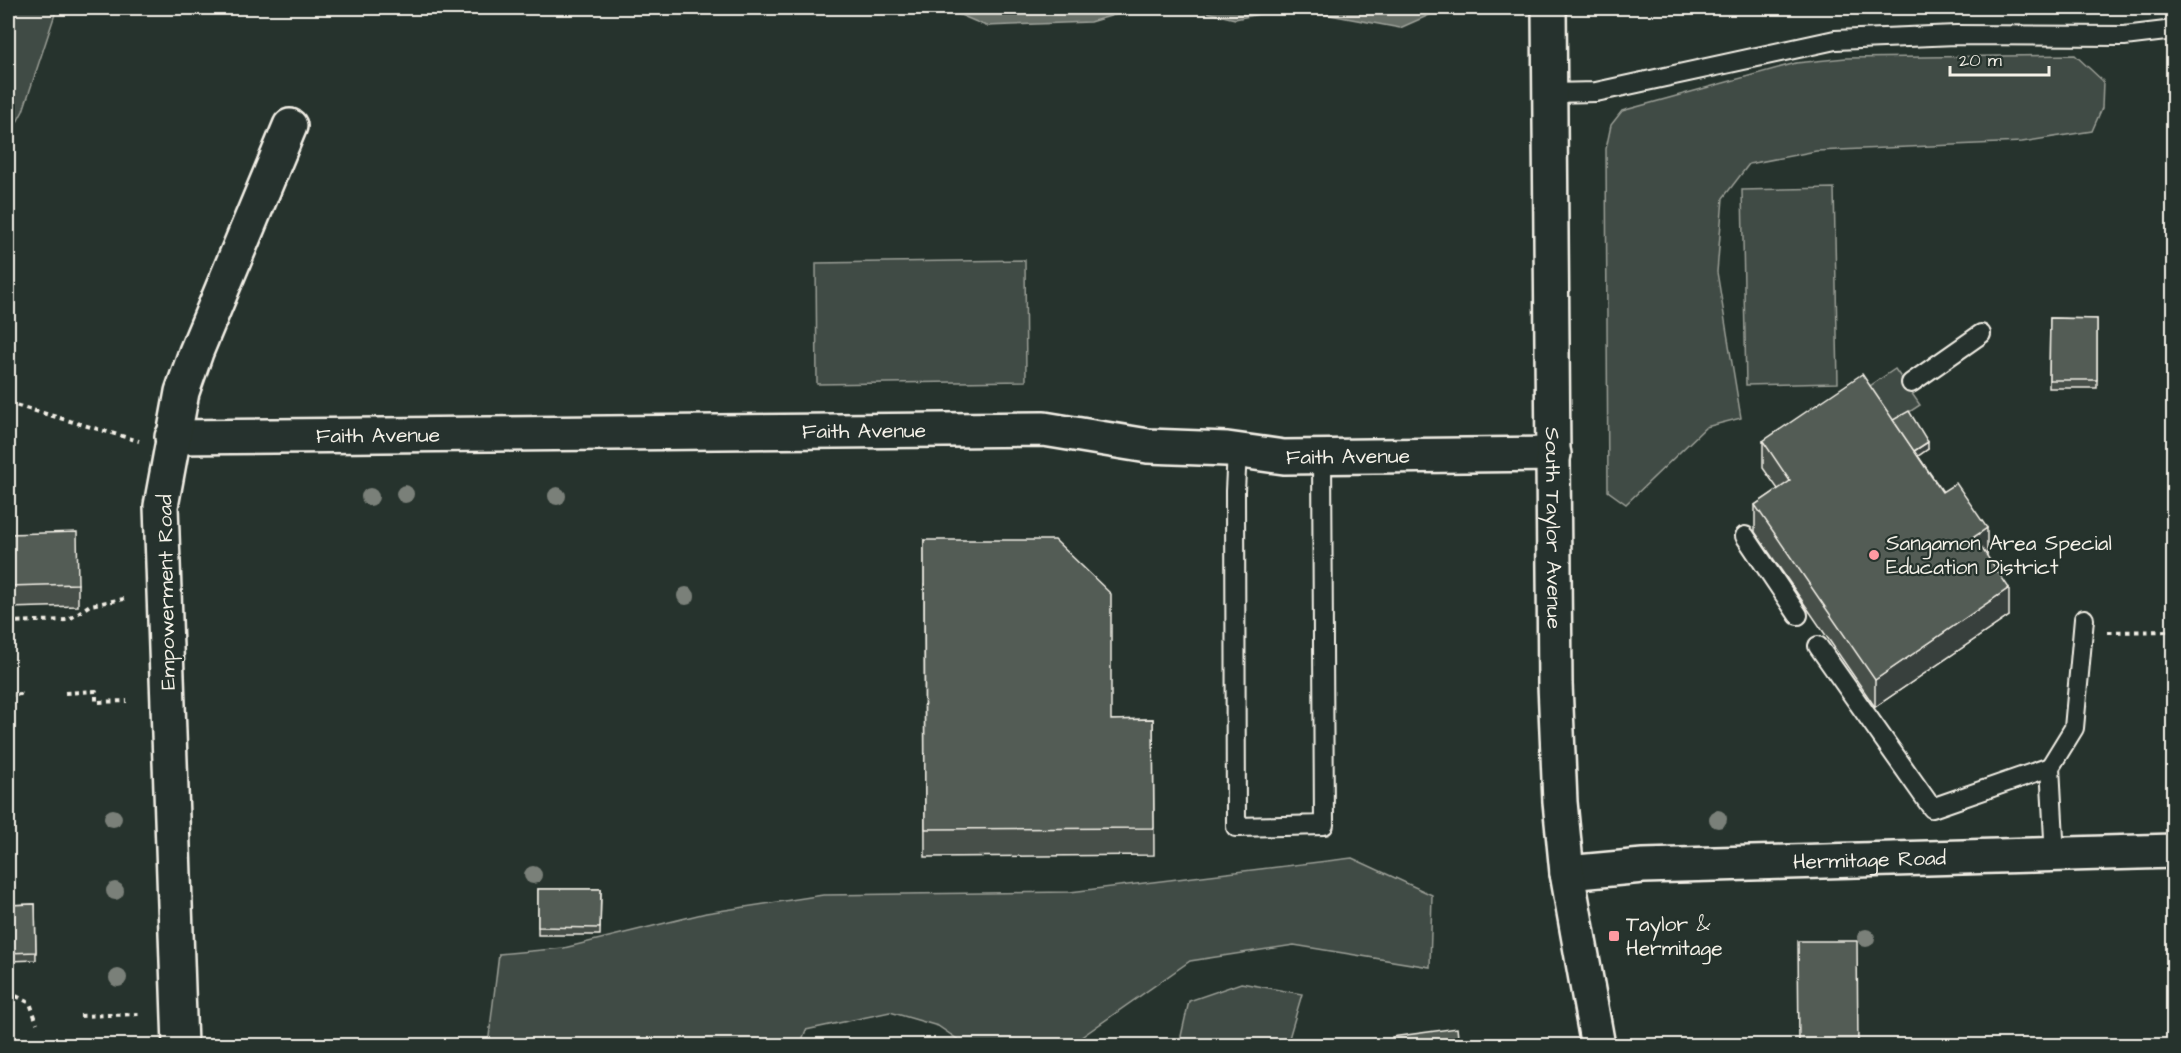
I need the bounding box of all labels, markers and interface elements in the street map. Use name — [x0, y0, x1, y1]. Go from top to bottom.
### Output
scale bar — [1950, 39, 2049, 77]
text: 20 m — [1959, 48, 2002, 73]
street label: Faith Avenue — [802, 416, 926, 446]
street label: Faith Avenue — [316, 421, 440, 451]
street label: South Taylor Avenue — [1536, 427, 1569, 629]
street label: Faith Avenue — [1286, 442, 1410, 472]
street label: Empowerment Road — [150, 494, 184, 690]
place label: Sangamon Area Special Education District — [1886, 529, 2112, 582]
marker: Sangamon Area Special Education District — [1867, 548, 1881, 562]
street label: Hermitage Road — [1793, 843, 1947, 877]
place label: Taylor & Hermitage — [1626, 910, 1723, 965]
marker: Taylor & Hermitage — [1607, 929, 1621, 943]

